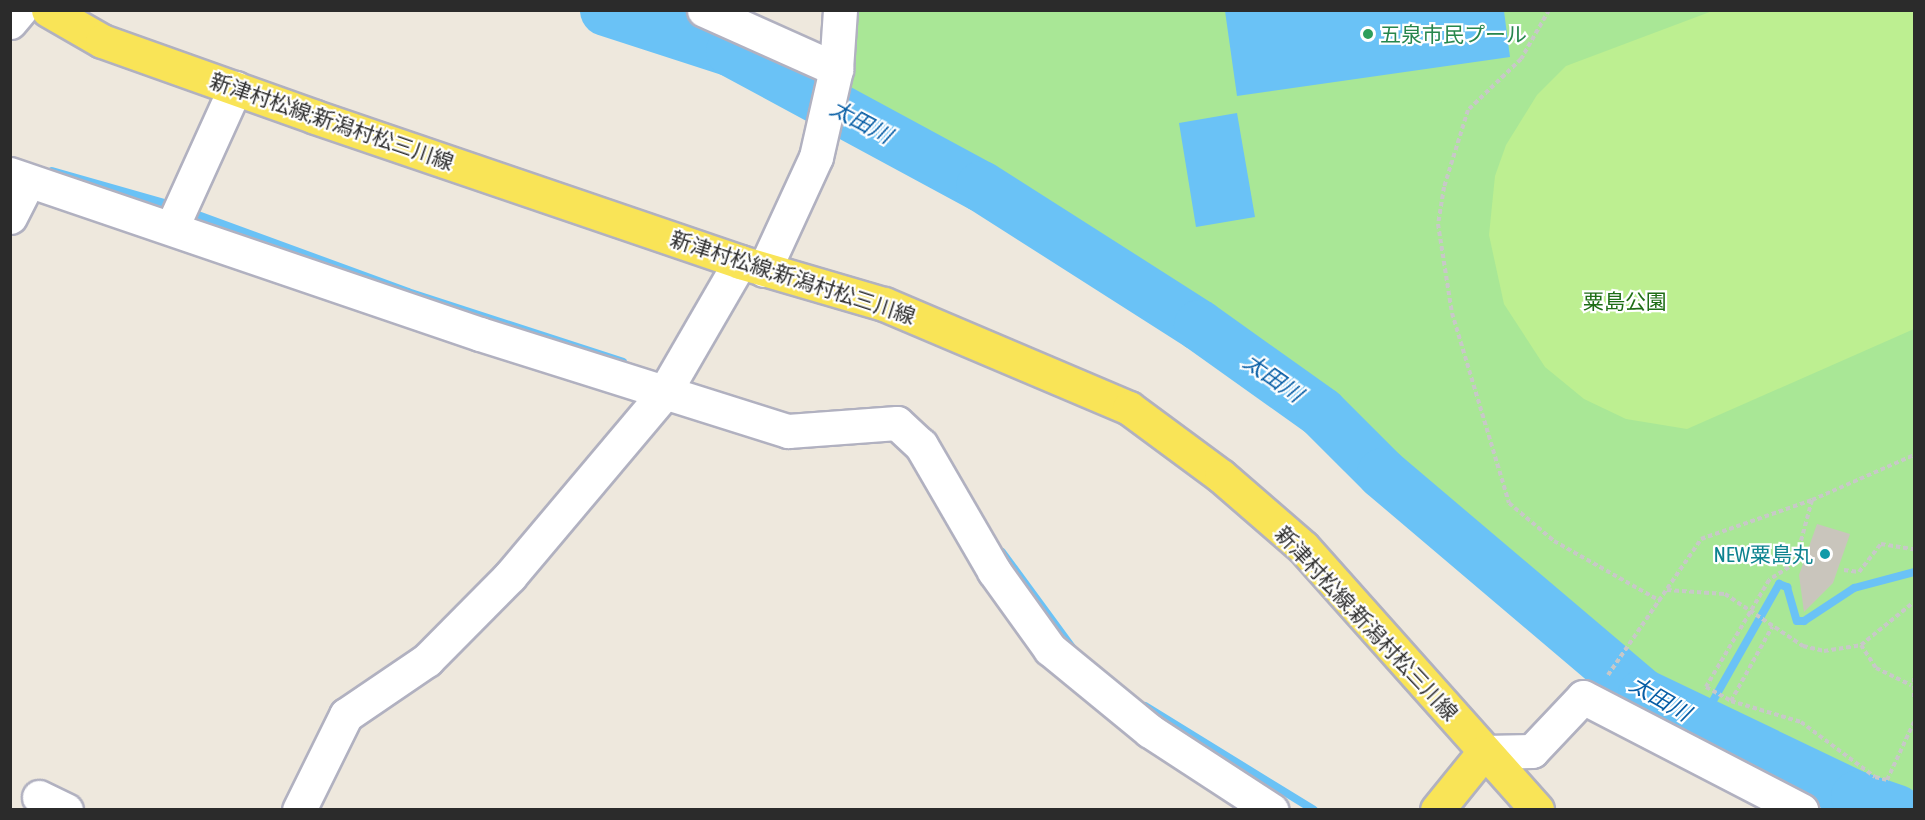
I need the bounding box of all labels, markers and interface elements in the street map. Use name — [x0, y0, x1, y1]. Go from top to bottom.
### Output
place label: 五泉市民プール — [1380, 21, 1527, 47]
marker: 五泉市民プール — [1361, 27, 1375, 41]
street label: 新津村松線;新潟村松三川線 — [207, 67, 457, 175]
water label: 太田川 — [826, 95, 896, 149]
street label: 新津村松線;新潟村松三川線 — [667, 226, 919, 328]
park label: 粟島公園 — [1583, 288, 1667, 314]
water label: 太田川 — [1238, 348, 1308, 408]
street label: 新津村松線;新潟村松三川線 — [1271, 521, 1463, 725]
place label: NEW粟島丸 — [1713, 541, 1813, 567]
marker: NEW粟島丸 — [1818, 547, 1832, 561]
water label: 太田川 — [1625, 671, 1695, 727]

